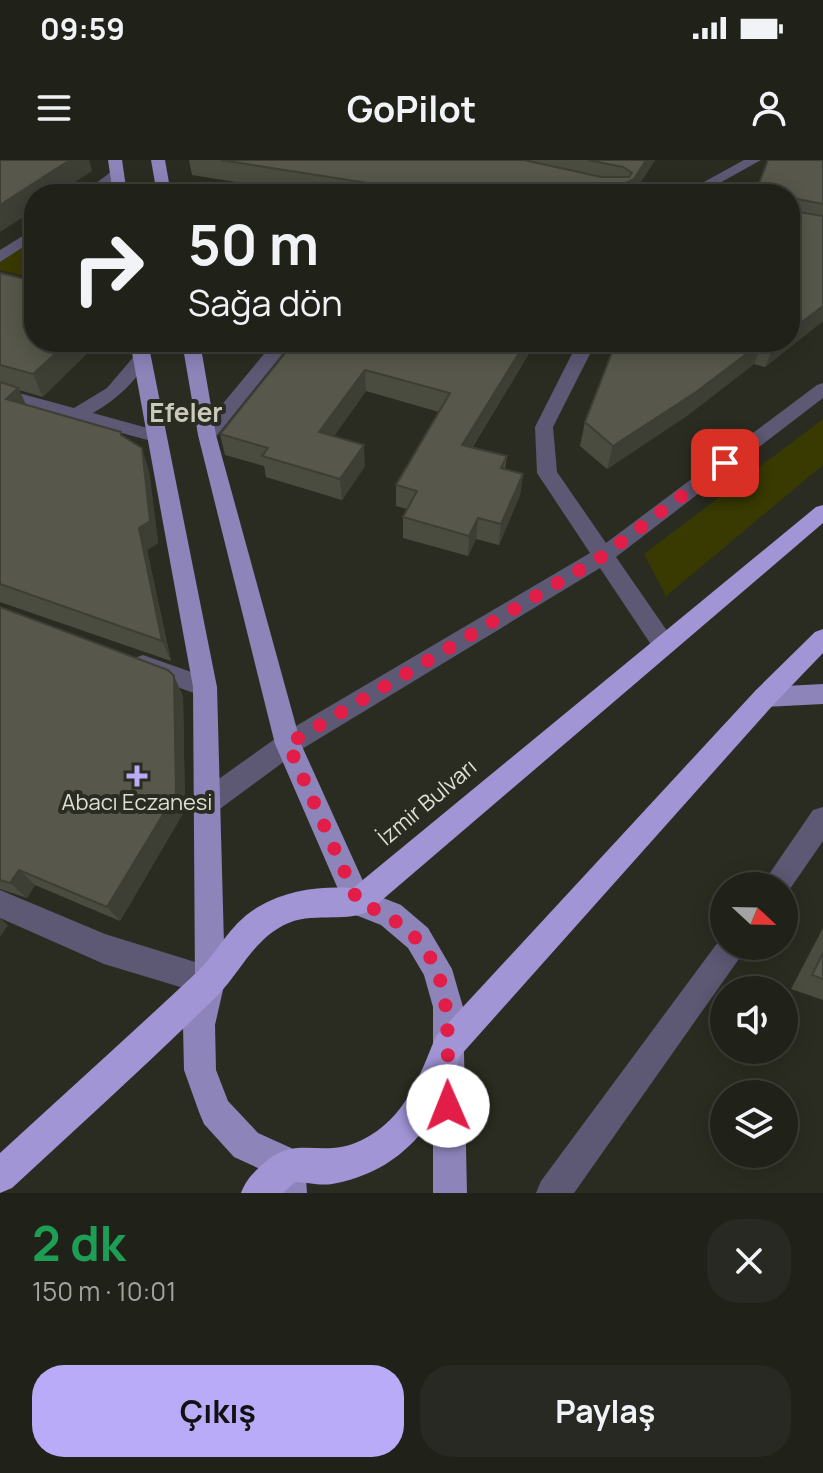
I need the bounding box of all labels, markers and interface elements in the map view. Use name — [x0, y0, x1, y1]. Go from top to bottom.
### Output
text: 09:59 — [40, 8, 125, 49]
text: GoPilot — [347, 84, 476, 133]
icon: menu — [32, 86, 76, 130]
icon: person — [747, 86, 791, 130]
text: 50 m — [188, 205, 319, 282]
icon: right — [56, 216, 160, 320]
text: Sağa dön — [188, 278, 343, 327]
district label: Efeler — [149, 394, 223, 430]
pin — [691, 429, 759, 497]
icon: arrive — [703, 441, 747, 485]
street label: İzmir Bulvarı — [371, 752, 483, 852]
marker: Abacı Eczanesi — [128, 767, 146, 785]
place label: Abacı Eczanesi — [61, 787, 213, 817]
north arrow — [710, 872, 798, 960]
map controls — [710, 872, 798, 1168]
button: sound — [710, 976, 798, 1064]
position arrow — [406, 1064, 490, 1148]
button: layers — [710, 1080, 798, 1168]
text: 2 dk — [32, 1210, 126, 1275]
button: close — [707, 1219, 791, 1303]
text: 150 m · 10:01 — [32, 1273, 176, 1309]
button: Çıkış — [32, 1365, 404, 1457]
button: Paylaş — [420, 1365, 791, 1457]

